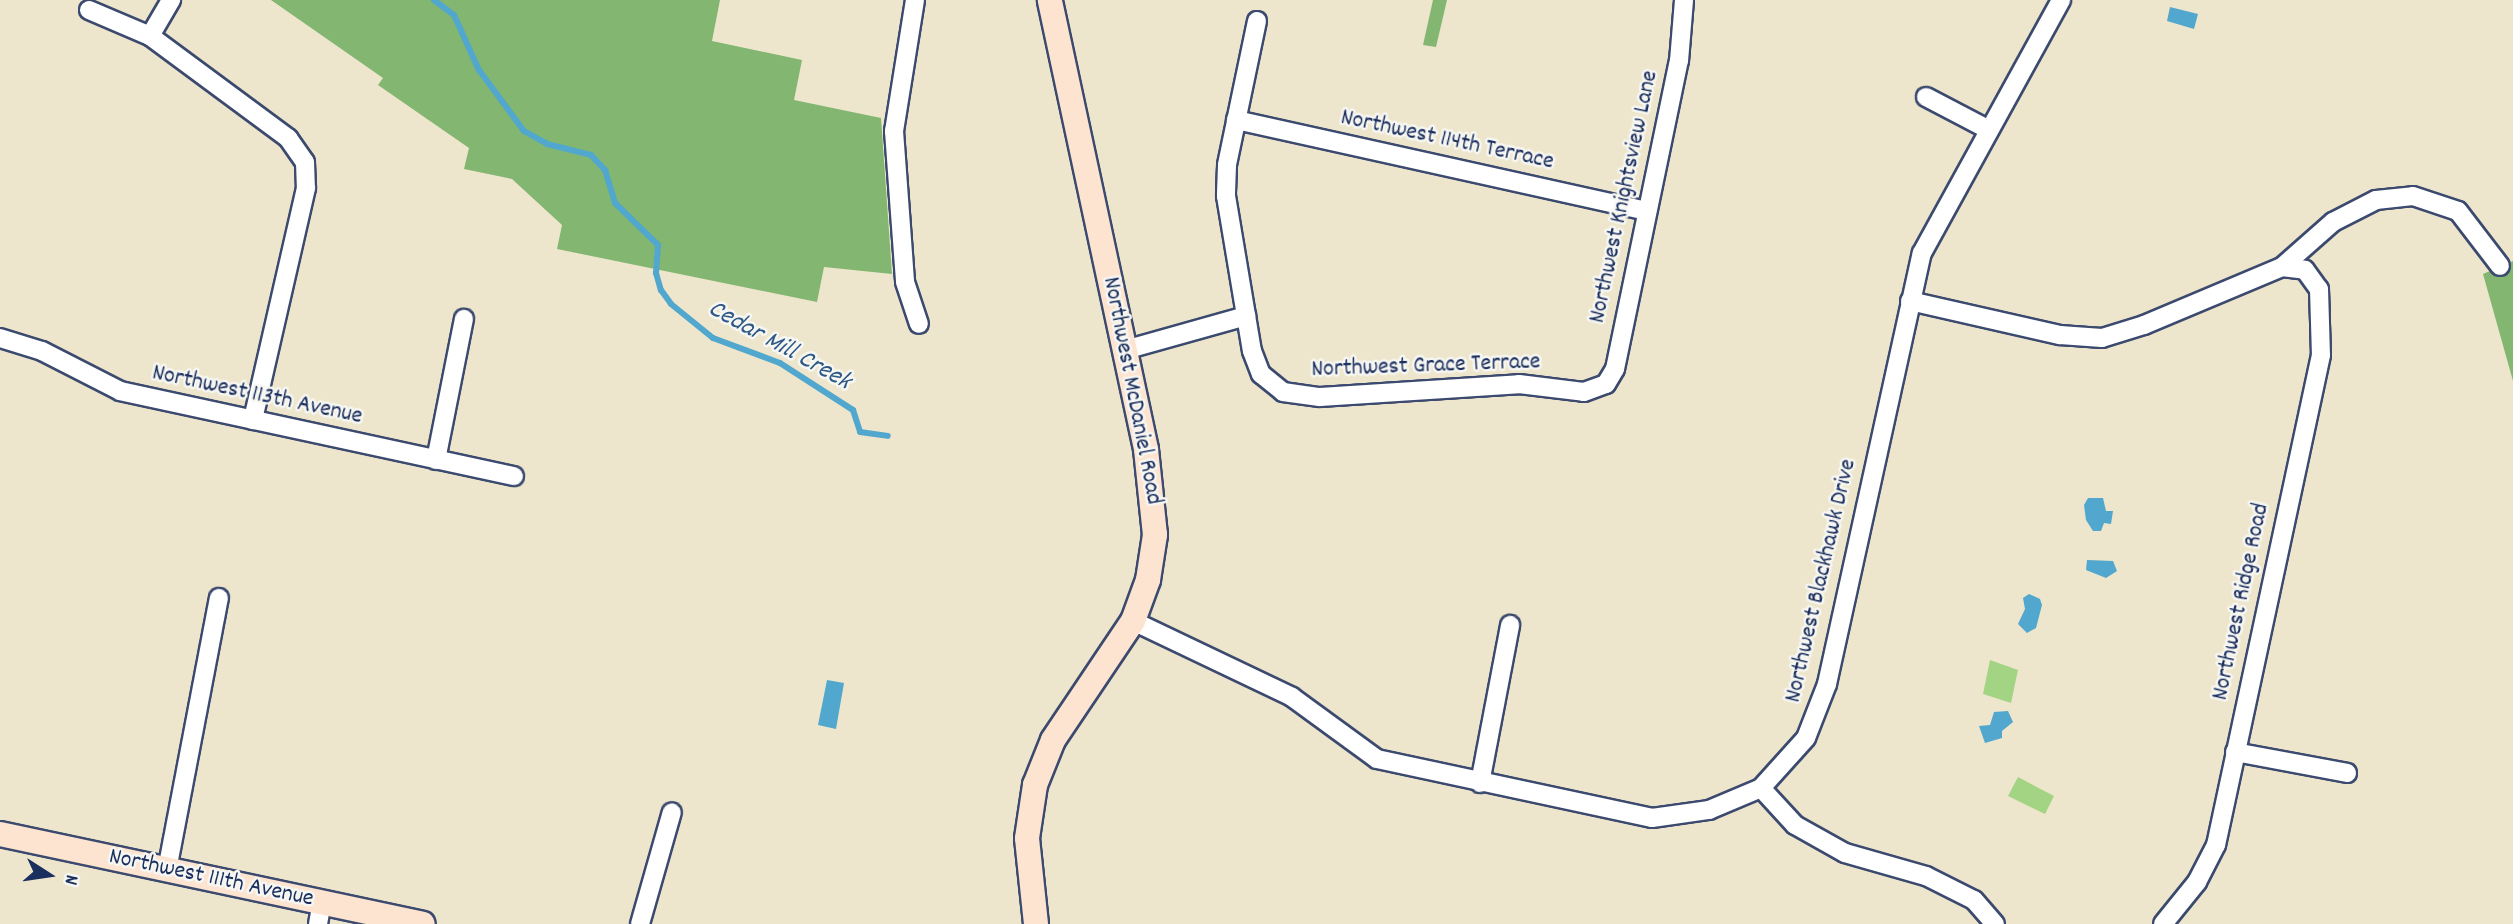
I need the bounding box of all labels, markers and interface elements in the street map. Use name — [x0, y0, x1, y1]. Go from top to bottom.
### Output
street label: Northwest Knightsview Lane — [1584, 68, 1666, 326]
street label: Northwest 114th Terrace — [1338, 104, 1556, 178]
street label: Northwest McDaniel Road — [1095, 275, 1167, 507]
water label: Cedar Mill Creek — [702, 294, 856, 398]
street label: Northwest Grace Terrace — [1311, 349, 1541, 385]
street label: Northwest 113th Avenue — [149, 360, 365, 432]
street label: Northwest Blackhawk Drive — [1780, 457, 1864, 705]
street label: Northwest Ridge Road — [2207, 501, 2277, 703]
north arrow — [14, 840, 84, 910]
street label: Northwest 111th Avenue — [106, 843, 316, 915]
text: N — [56, 872, 84, 887]

